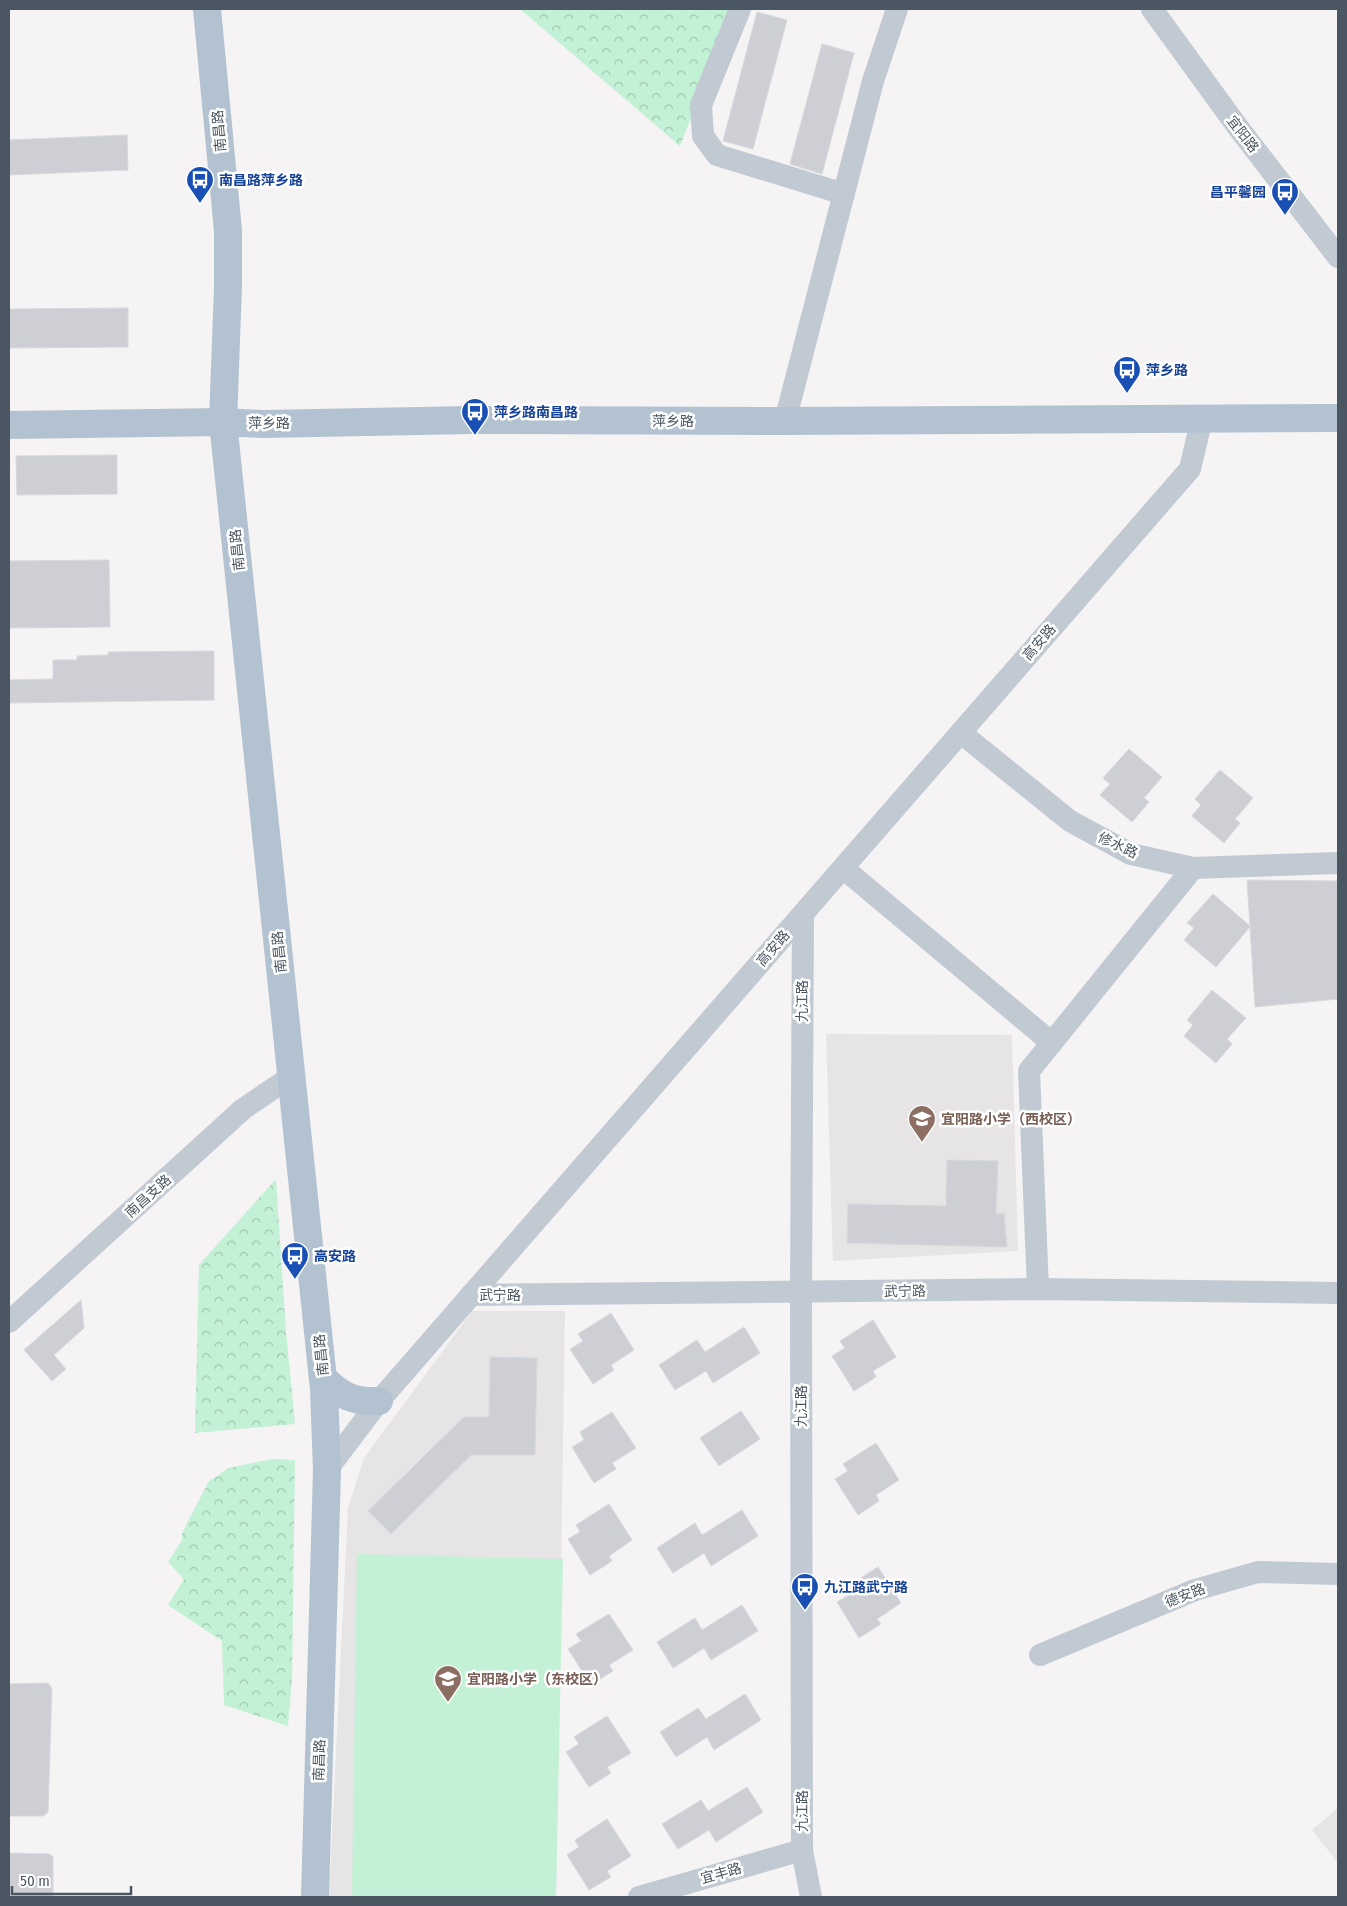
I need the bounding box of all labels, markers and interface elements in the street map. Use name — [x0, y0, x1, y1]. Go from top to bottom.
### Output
street label: 南昌路 — [209, 109, 230, 153]
street label: 宜阳路 — [1223, 113, 1262, 156]
bus stop icon: 南昌路萍乡路 — [185, 165, 215, 204]
place label: 南昌路萍乡路 — [219, 172, 303, 189]
bus stop icon: 昌平馨园 — [1270, 177, 1300, 216]
place label: 昌平馨园 — [1210, 184, 1266, 201]
bus stop icon: 萍乡路 — [1112, 355, 1142, 394]
place label: 萍乡路 — [1146, 362, 1188, 379]
bus stop icon: 萍乡路南昌路 — [460, 397, 490, 436]
place label: 萍乡路南昌路 — [494, 404, 578, 421]
street label: 萍乡路 — [652, 413, 694, 430]
street label: 萍乡路 — [248, 415, 290, 432]
street label: 南昌路 — [227, 528, 248, 572]
street label: 高安路 — [1019, 621, 1060, 664]
street label: 修水路 — [1095, 829, 1140, 862]
street label: 高安路 — [753, 927, 794, 970]
street label: 南昌路 — [269, 930, 290, 974]
street label: 九江路 — [794, 980, 811, 1022]
school or university icon: 宜阳路小学（西校区） — [907, 1104, 937, 1143]
place label: 宜阳路小学（西校区） — [941, 1111, 1081, 1128]
street label: 南昌支路 — [122, 1171, 175, 1221]
bus stop icon: 高安路 — [280, 1241, 310, 1280]
place label: 高安路 — [314, 1248, 356, 1265]
street label: 武宁路 — [884, 1283, 926, 1300]
street label: 武宁路 — [479, 1287, 521, 1304]
street label: 南昌路 — [311, 1333, 332, 1377]
street label: 九江路 — [793, 1385, 810, 1427]
bus stop icon: 九江路武宁路 — [790, 1572, 820, 1611]
place label: 九江路武宁路 — [824, 1579, 908, 1596]
street label: 德安路 — [1163, 1580, 1208, 1611]
school or university icon: 宜阳路小学（东校区） — [433, 1664, 463, 1703]
place label: 宜阳路小学（东校区） — [467, 1671, 607, 1688]
street label: 南昌路 — [310, 1739, 329, 1781]
street label: 九江路 — [794, 1790, 811, 1832]
street label: 宜丰路 — [699, 1860, 744, 1887]
scale bar — [12, 1864, 131, 1896]
text: 50 m — [20, 1872, 50, 1890]

